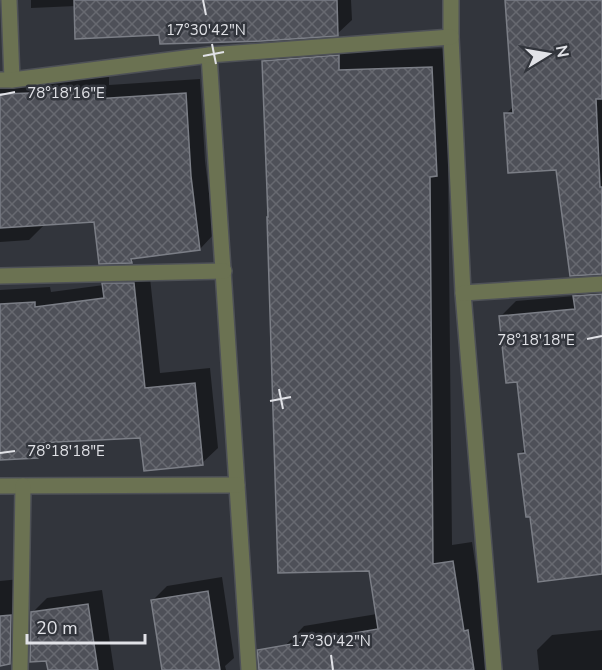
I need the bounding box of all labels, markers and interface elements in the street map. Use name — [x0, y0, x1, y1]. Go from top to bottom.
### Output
text: 17°30'42"N — [166, 20, 246, 40]
north arrow — [518, 24, 578, 84]
text: N — [550, 43, 574, 59]
text: 78°18'16"E — [27, 83, 105, 103]
text: 78°18'18"E — [497, 330, 575, 350]
text: 78°18'18"E — [27, 441, 105, 461]
scale bar — [27, 607, 146, 645]
text: 20 m — [36, 616, 78, 640]
text: 17°30'42"N — [291, 631, 371, 651]

